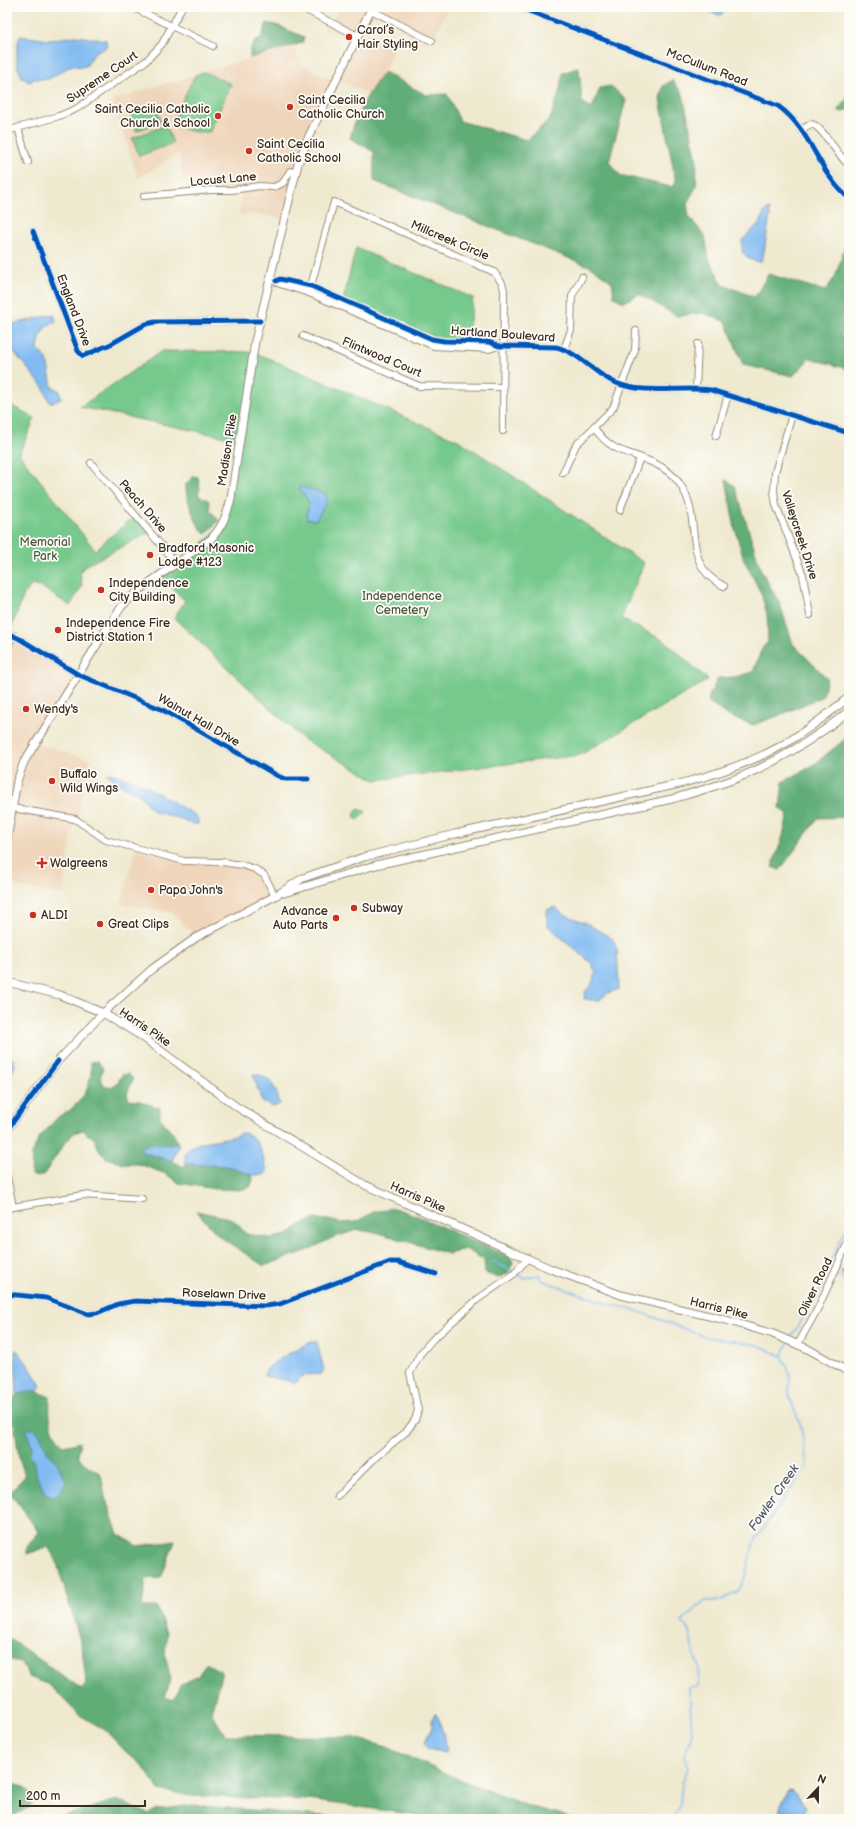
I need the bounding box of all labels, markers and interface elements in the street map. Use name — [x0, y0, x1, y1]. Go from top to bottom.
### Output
place label: Carol’s Hair Styling — [357, 23, 418, 52]
marker: Carol’s Hair Styling — [344, 32, 354, 42]
street label: McCullum Road — [664, 45, 750, 90]
street label: Supreme Court — [64, 48, 141, 107]
place label: Saint Cecilia Catholic Church — [298, 93, 385, 122]
place label: Saint Cecilia Catholic Church & School — [95, 102, 210, 131]
marker: Saint Cecilia Catholic Church — [285, 102, 295, 112]
marker: Saint Cecilia Catholic Church & School — [213, 111, 223, 121]
place label: Saint Cecilia Catholic School — [257, 137, 341, 166]
marker: Saint Cecilia Catholic School — [244, 146, 254, 156]
street label: Locust Lane — [189, 169, 257, 190]
street label: Millcreek Circle — [408, 217, 491, 264]
street label: England Drive — [53, 272, 94, 348]
street label: Hartland Boulevard — [450, 323, 556, 346]
street label: Flintwood Court — [340, 334, 424, 381]
street label: Madison Pike — [214, 413, 241, 487]
street label: Peach Drive — [115, 477, 170, 536]
street label: Valleycreek Drive — [778, 489, 821, 582]
park label: Memorial Park — [20, 535, 70, 564]
place label: Bradford Masonic Lodge #123 — [158, 541, 254, 570]
marker: Bradford Masonic Lodge #123 — [145, 550, 155, 560]
place label: Independence City Building — [109, 576, 189, 605]
marker: Independence City Building — [96, 585, 106, 595]
park label: Independence Cemetery — [362, 589, 442, 618]
place label: Independence Fire District Station 1 — [66, 616, 170, 645]
marker: Independence Fire District Station 1 — [53, 625, 63, 635]
street label: Walnut Hall Drive — [155, 691, 243, 750]
place label: Wendy's — [34, 702, 78, 717]
marker: Wendy's — [21, 704, 31, 714]
place label: Buffalo Wild Wings — [60, 767, 118, 796]
marker: Buffalo Wild Wings — [47, 776, 57, 786]
place label: Walgreens — [50, 856, 108, 871]
marker: Walgreens — [37, 858, 47, 868]
place label: Papa John's — [159, 883, 223, 898]
marker: Papa John's — [146, 885, 156, 895]
place label: Subway — [362, 901, 403, 916]
marker: Subway — [349, 903, 359, 913]
place label: Advance Auto Parts — [273, 904, 328, 933]
place label: ALDI — [41, 908, 68, 923]
marker: ALDI — [28, 910, 38, 920]
marker: Advance Auto Parts — [331, 913, 341, 923]
place label: Great Clips — [108, 917, 169, 932]
marker: Great Clips — [95, 919, 105, 929]
street label: Harris Pike — [116, 1005, 174, 1050]
street label: Harris Pike — [388, 1179, 448, 1216]
street label: Oliver Road — [795, 1255, 836, 1319]
street label: Roselawn Drive — [182, 1286, 266, 1303]
street label: Harris Pike — [688, 1294, 749, 1323]
water label: Fowler Creek — [745, 1461, 803, 1534]
north arrow — [798, 1768, 838, 1808]
text: N — [815, 1772, 828, 1787]
scale bar — [20, 1782, 145, 1808]
text: 200 m — [26, 1789, 60, 1804]

